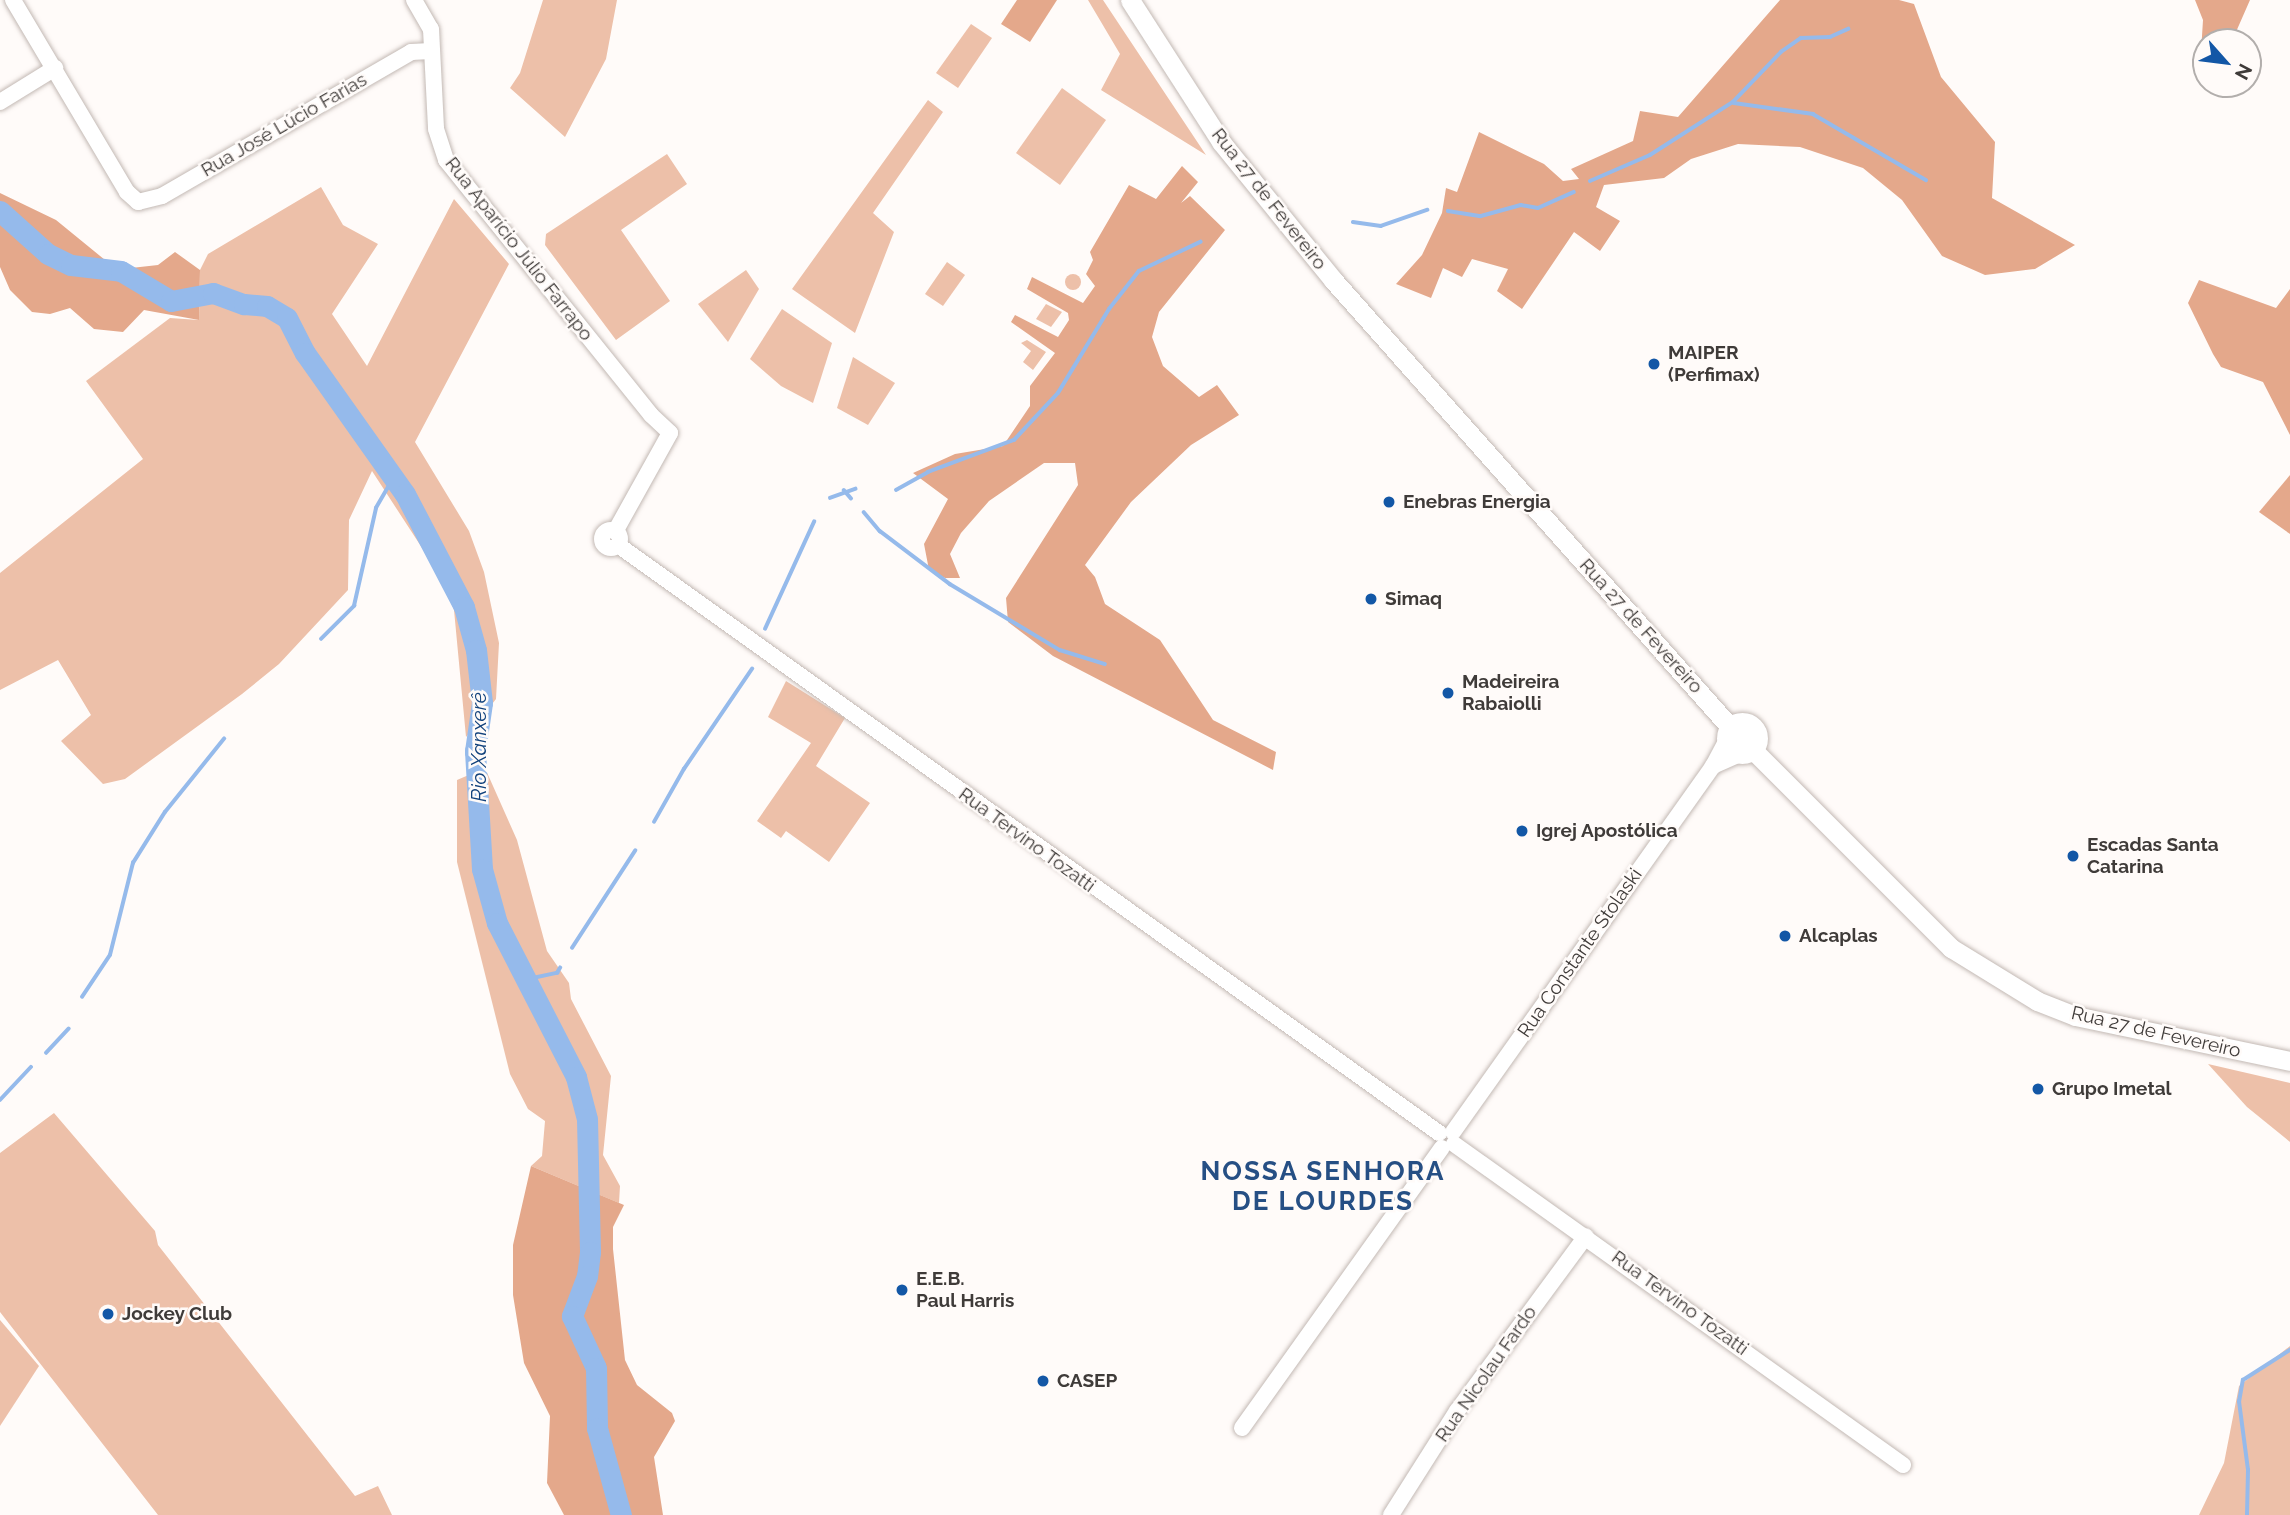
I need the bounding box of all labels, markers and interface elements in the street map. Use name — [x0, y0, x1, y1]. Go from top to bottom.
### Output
north arrow — [2192, 28, 2262, 98]
text: N — [2231, 60, 2257, 83]
street label: Rua José Lúcio Farias — [197, 68, 371, 182]
street label: Rua 27 de Fevereiro — [1207, 124, 1331, 274]
street label: Rua Aparício Júlio Farrapo — [440, 152, 598, 346]
place label: MAIPER (Perfimax) — [1668, 342, 1760, 386]
marker: MAIPER (Perfimax) — [1646, 356, 1662, 372]
place label: Enebras Energia — [1403, 491, 1551, 513]
marker: Enebras Energia — [1381, 494, 1397, 510]
street label: Rua 27 de Fevereiro — [1575, 554, 1707, 698]
place label: Simaq — [1385, 588, 1442, 610]
marker: Simaq — [1363, 591, 1379, 607]
place label: Madeireira Rabaiolli — [1462, 671, 1559, 715]
marker: Madeireira Rabaiolli — [1440, 685, 1456, 701]
water label: Rio Xanxerê — [466, 692, 492, 802]
street label: Rua Tervino Tozatti — [954, 782, 1100, 898]
place label: Igrej Apostólica — [1536, 820, 1678, 842]
marker: Igrej Apostólica — [1514, 823, 1530, 839]
place label: Escadas Santa Catarina — [2087, 834, 2219, 878]
marker: Escadas Santa Catarina — [2065, 848, 2081, 864]
street label: Rua Constante Stolaski — [1513, 864, 1647, 1042]
place label: Alcaplas — [1799, 925, 1878, 947]
marker: Alcaplas — [1777, 928, 1793, 944]
street label: Rua 27 de Fevereiro — [2069, 1001, 2243, 1063]
place label: Grupo Imetal — [2052, 1078, 2172, 1100]
marker: Grupo Imetal — [2030, 1081, 2046, 1097]
district label: NOSSA SENHORA DE LOURDES — [1202, 1156, 1444, 1218]
street label: Rua Tervino Tozatti — [1607, 1245, 1753, 1361]
place label: E.E.B. Paul Harris — [916, 1268, 1015, 1312]
marker: E.E.B. Paul Harris — [894, 1282, 910, 1298]
street label: Rua Nicolau Fardo — [1431, 1302, 1541, 1446]
place label: Jockey Club — [122, 1303, 232, 1325]
marker: Jockey Club — [100, 1306, 116, 1322]
place label: CASEP — [1057, 1370, 1117, 1392]
marker: CASEP — [1035, 1373, 1051, 1389]

